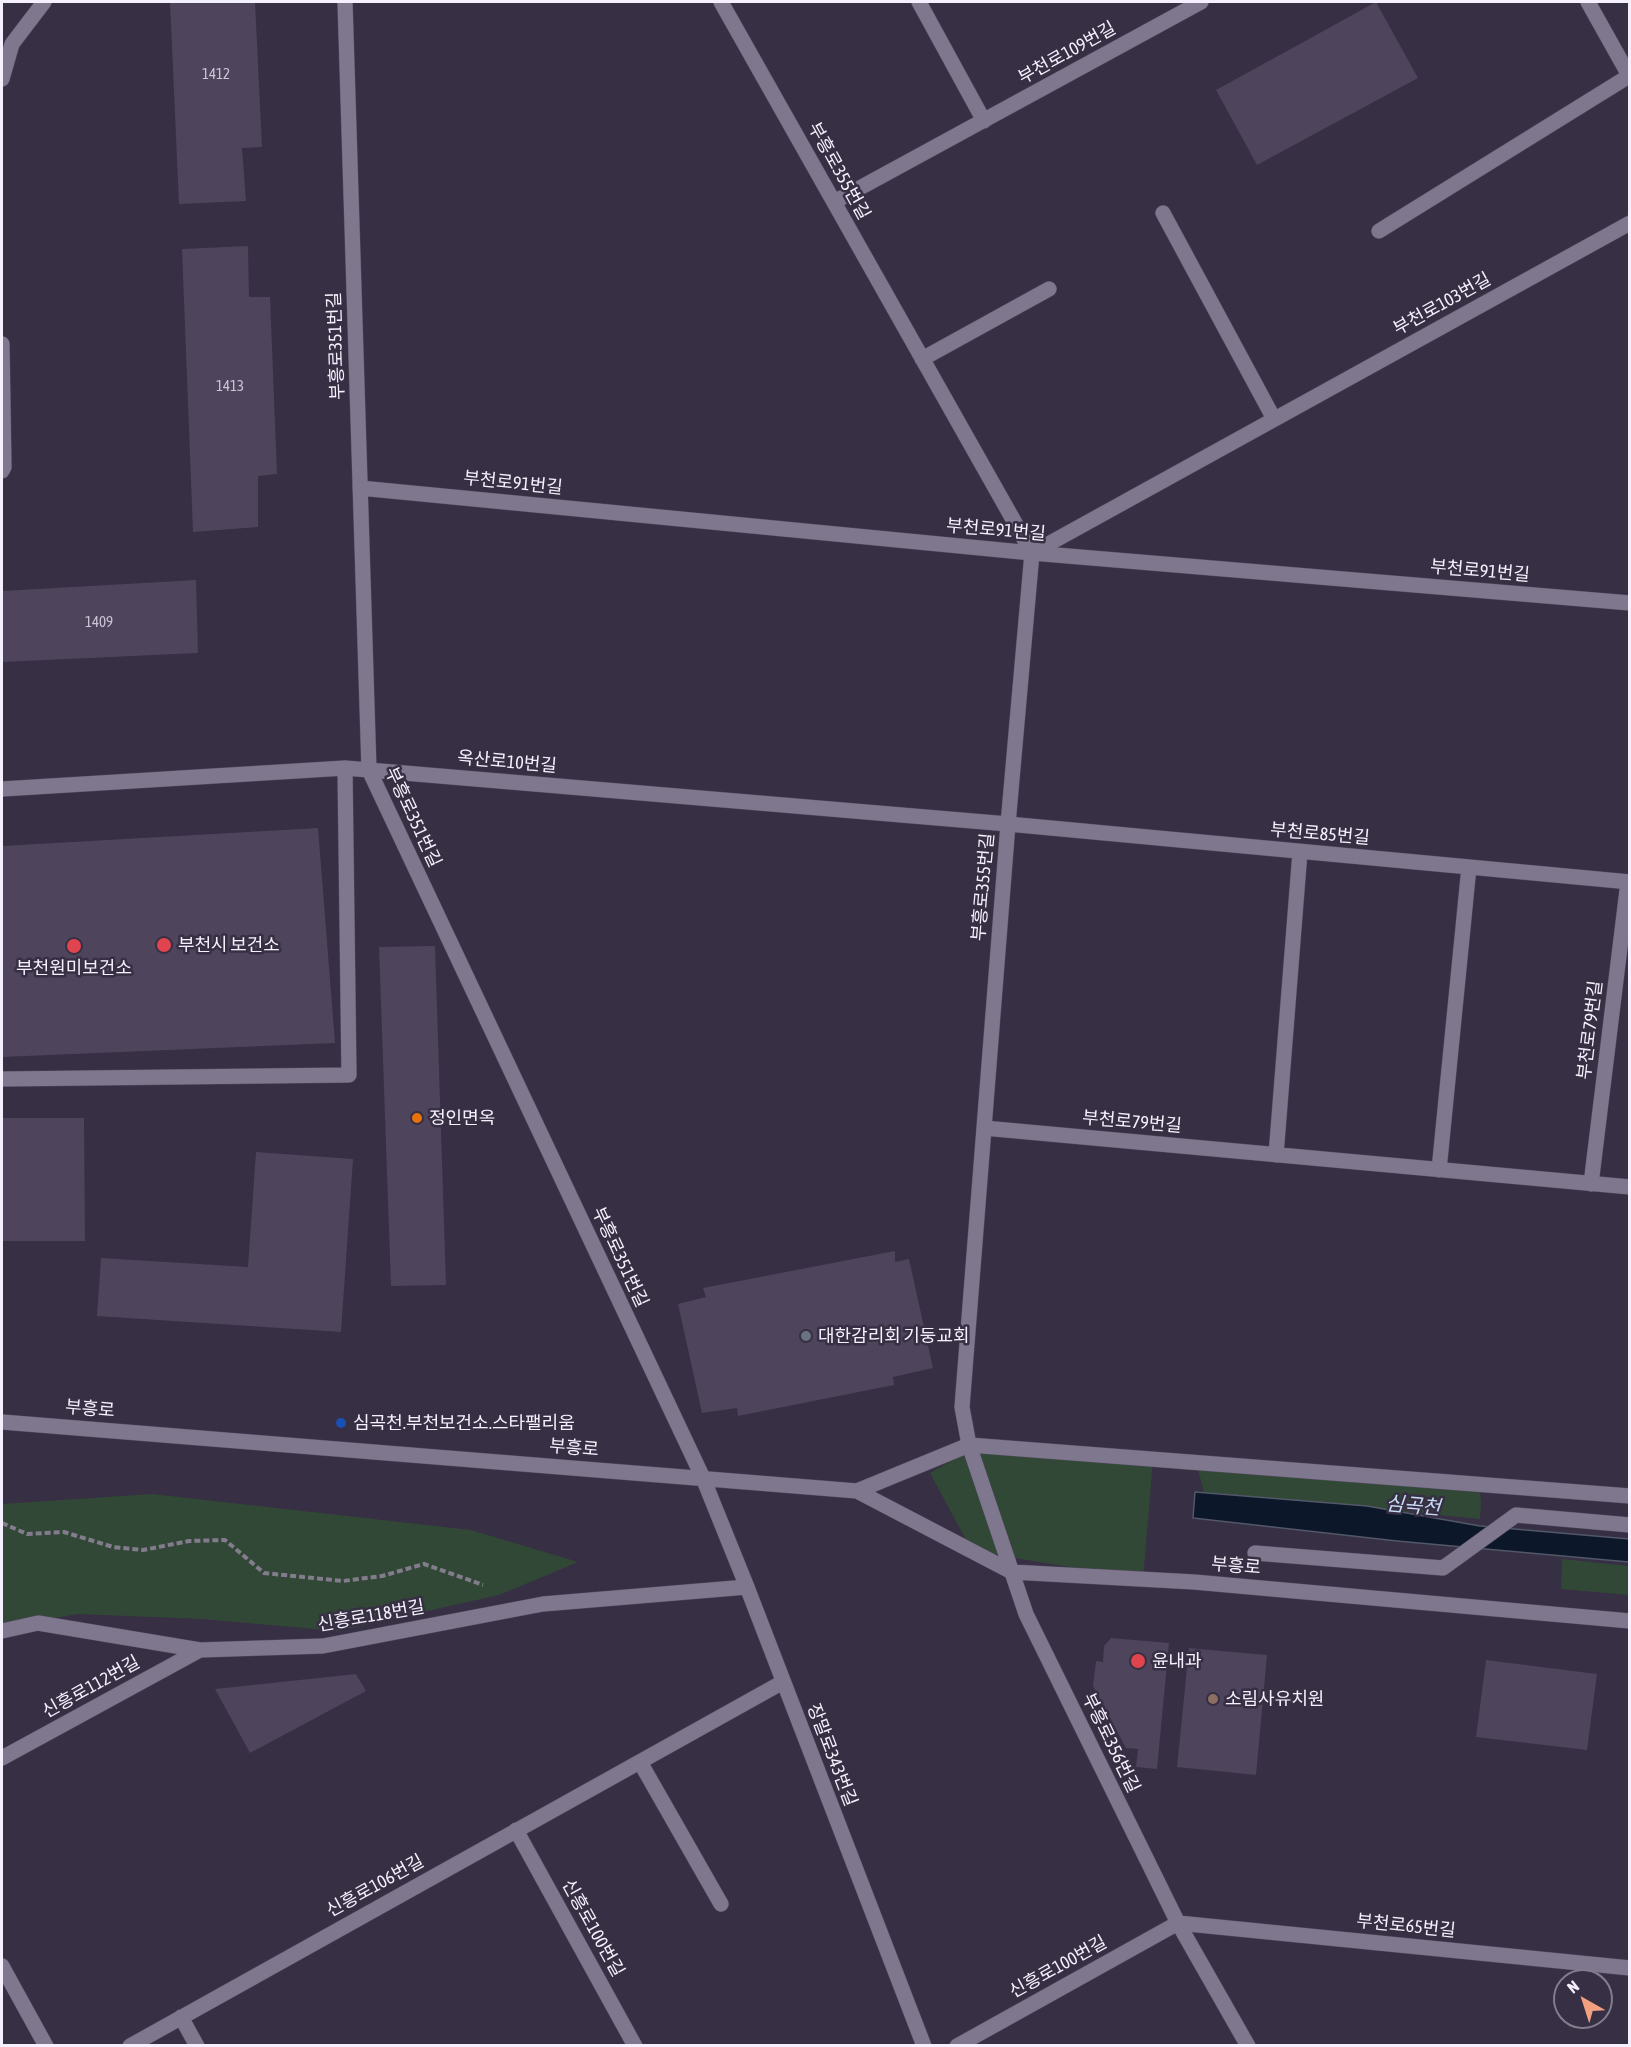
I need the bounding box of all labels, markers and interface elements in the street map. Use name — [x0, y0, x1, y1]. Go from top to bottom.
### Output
street label: 부천로109번길 — [1014, 17, 1120, 89]
house number: 1412 — [202, 65, 230, 83]
street label: 부흥로355번길 — [803, 118, 875, 224]
street label: 부천로103번길 — [1389, 268, 1495, 340]
street label: 부흥로351번길 — [323, 292, 349, 400]
house number: 1413 — [216, 377, 244, 395]
street label: 부천로91번길 — [462, 467, 564, 499]
street label: 부천로91번길 — [945, 515, 1047, 545]
street label: 부천로91번길 — [1429, 556, 1531, 586]
house number: 1409 — [85, 613, 113, 631]
street label: 옥산로10번길 — [456, 747, 558, 777]
street label: 부흥로351번길 — [380, 763, 446, 871]
street label: 부천로85번길 — [1269, 819, 1371, 849]
street label: 부흥로355번길 — [968, 832, 998, 942]
place label: 부천시 보건소 — [178, 934, 280, 956]
marker: 부천시 보건소 — [155, 936, 173, 954]
marker: 부천원미보건소 — [65, 937, 83, 955]
place label: 부천원미보건소 — [16, 957, 132, 979]
street label: 부천로79번길 — [1573, 979, 1607, 1081]
place label: 정인면옥 — [429, 1107, 495, 1129]
street label: 부천로79번길 — [1081, 1107, 1183, 1137]
marker: 정인면옥 — [410, 1111, 424, 1125]
street label: 부흥로351번길 — [587, 1203, 653, 1311]
place label: 대한감리회 기둥교회 — [818, 1325, 970, 1347]
marker: 대한감리회 기둥교회 — [799, 1329, 813, 1343]
street label: 부흥로 — [64, 1396, 116, 1422]
place label: 심곡천.부천보건소.스타팰리움 — [353, 1412, 575, 1434]
marker: 심곡천.부천보건소.스타팰리움 — [334, 1416, 348, 1430]
street label: 부흥로 — [548, 1435, 600, 1461]
water label: 심곡천 — [1384, 1492, 1442, 1520]
street label: 부흥로 — [1210, 1553, 1262, 1579]
street label: 신흥로118번길 — [316, 1596, 426, 1636]
place label: 윤내과 — [1152, 1650, 1202, 1672]
street label: 신흥로112번길 — [38, 1651, 144, 1723]
marker: 윤내과 — [1129, 1652, 1147, 1670]
place label: 소림사유치원 — [1225, 1688, 1324, 1710]
street label: 부흥로356번길 — [1078, 1690, 1144, 1796]
marker: 소림사유치원 — [1206, 1692, 1220, 1706]
street label: 장말로343번길 — [803, 1701, 861, 1809]
street label: 신흥로106번길 — [322, 1850, 428, 1922]
street label: 신흥로100번길 — [557, 1875, 629, 1981]
street label: 부천로65번길 — [1355, 1910, 1457, 1942]
street label: 신흥로100번길 — [1005, 1931, 1111, 2003]
north arrow — [1553, 1969, 1613, 2029]
text: N — [1564, 1977, 1582, 1997]

